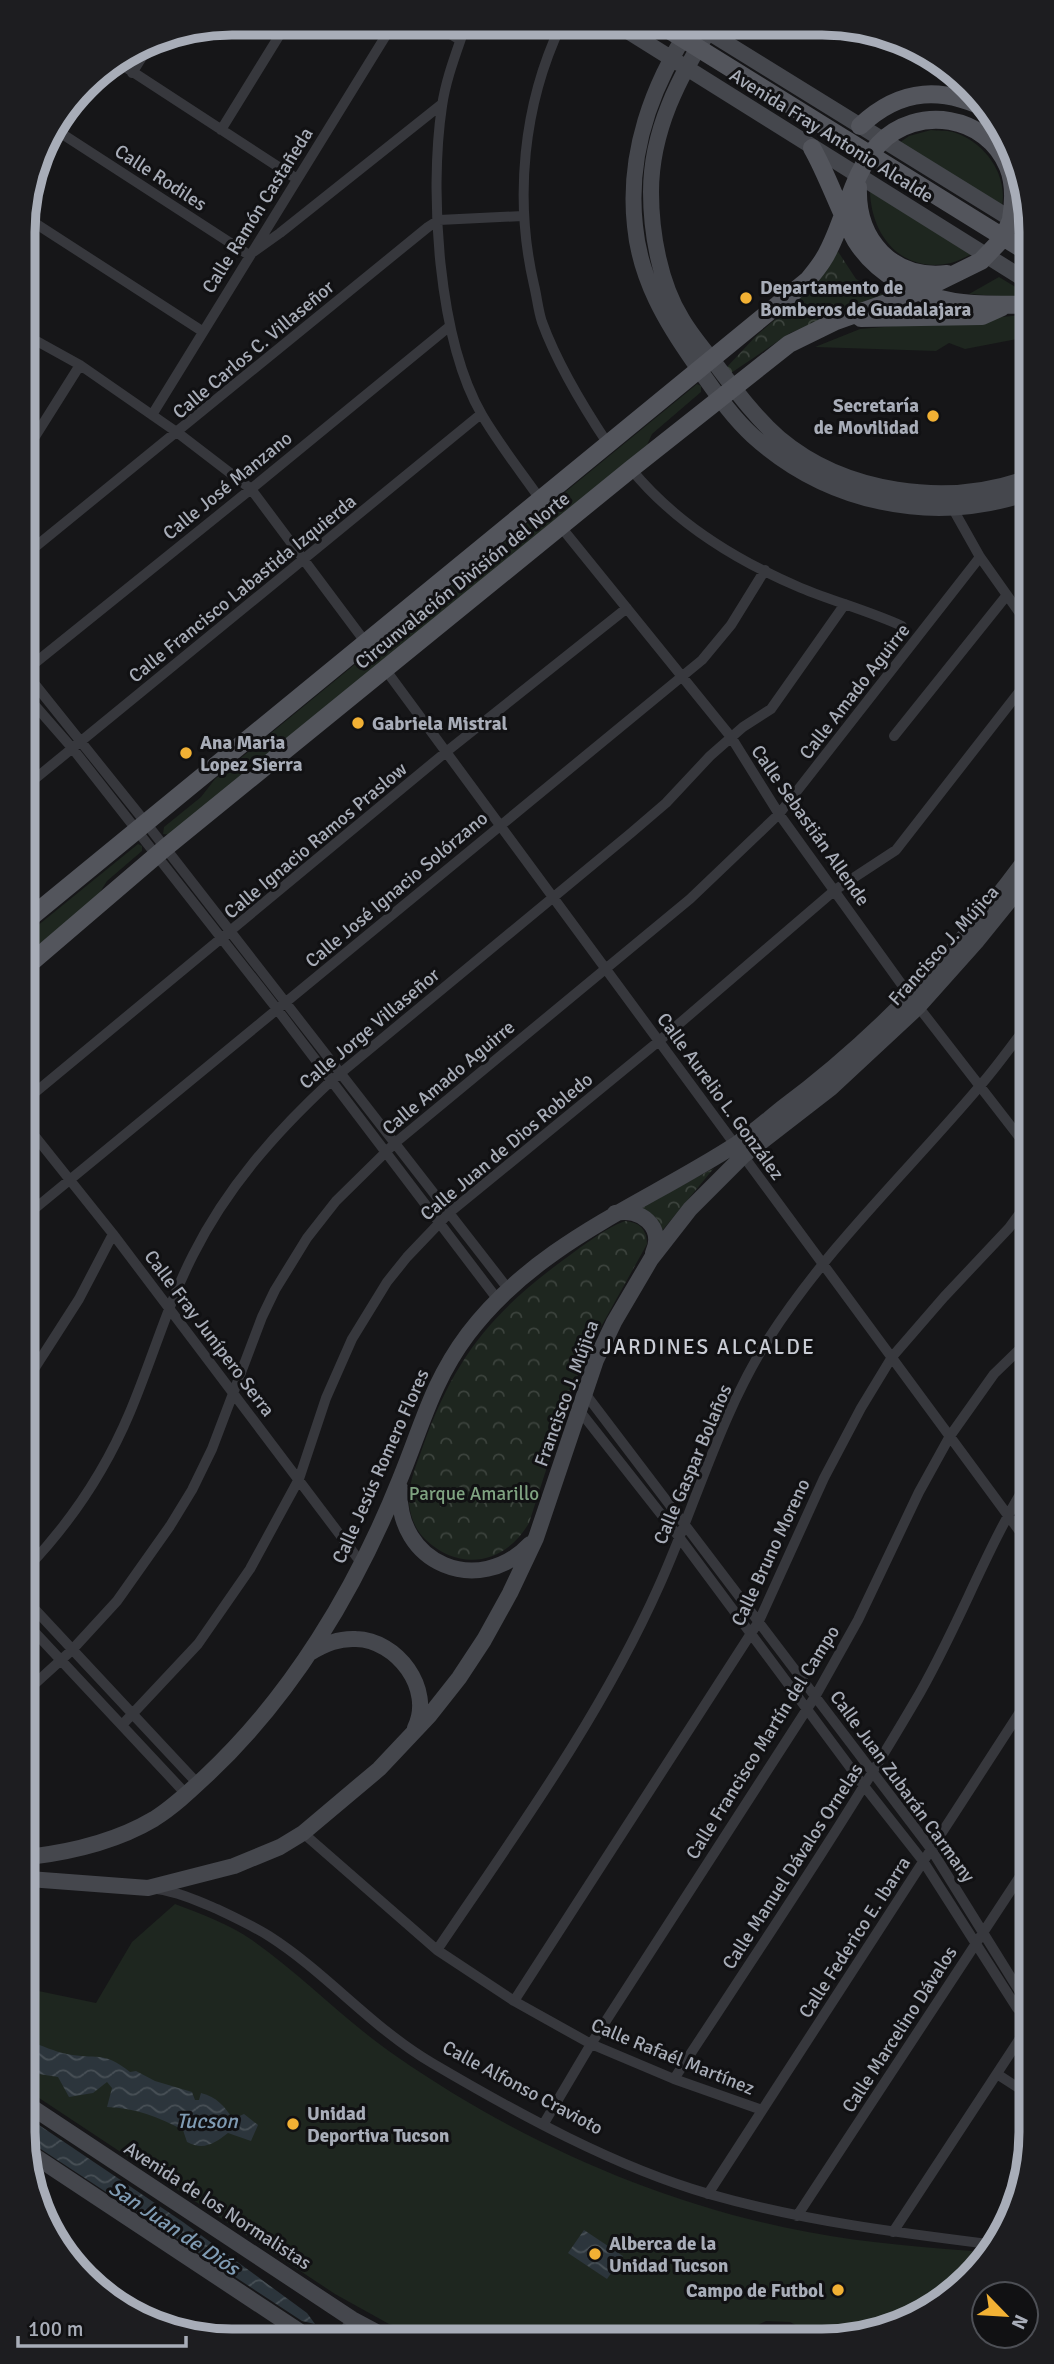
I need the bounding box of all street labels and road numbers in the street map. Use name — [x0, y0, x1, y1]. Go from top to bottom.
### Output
street label: Avenida Fray Antonio Alcalde — [725, 63, 938, 208]
street label: Calle Ramón Castañeda — [197, 123, 319, 298]
street label: Calle Rodiles — [110, 139, 211, 216]
street label: Calle Carlos C. Villaseñor — [168, 275, 339, 424]
street label: Calle José Manzano — [158, 426, 297, 545]
street label: Circunvalación División del Norte — [351, 487, 575, 675]
street label: Calle Francisco Labastida Izquierda — [124, 489, 361, 688]
street label: Calle Amado Aguirre — [794, 619, 915, 764]
street label: Calle Sebastián Allende — [746, 740, 875, 911]
street label: Calle Ignacio Ramos Praslow — [219, 757, 412, 924]
street label: Calle José Ignacio Solórzano — [300, 806, 493, 973]
street label: Francisco J. Mújica — [883, 881, 1004, 1011]
street label: Calle Jorge Villaseñor — [294, 963, 445, 1095]
street label: Calle Aurelio L. González — [651, 1008, 789, 1185]
street label: Calle Amado Aguirre — [377, 1015, 520, 1140]
street label: Calle Juan de Dios Robledo — [415, 1067, 598, 1226]
street label: Calle Fray Junípero Serra — [139, 1246, 280, 1422]
street label: Francisco J. Mújica — [529, 1317, 605, 1470]
street label: Calle Jesús Romero Flores — [327, 1365, 435, 1568]
street label: Calle Gaspar Bolaños — [648, 1381, 737, 1548]
street label: Calle Bruno Moreno — [726, 1475, 816, 1630]
street label: Calle Francisco Martín del Campo — [681, 1621, 845, 1864]
street label: Calle Juan Zubarán Carmany — [824, 1686, 980, 1887]
street label: Calle Manuel Dávalos Ornelas — [717, 1759, 868, 1974]
street label: Calle Federico E. Ibarra — [794, 1852, 916, 2023]
street label: Calle Marcelino Dávalos — [837, 1942, 963, 2117]
street label: Calle Rafaél Martínez — [587, 2013, 758, 2101]
street label: Calle Alfonso Cravioto — [438, 2035, 607, 2140]
street label: Avenida de los Normalistas — [119, 2136, 316, 2275]

